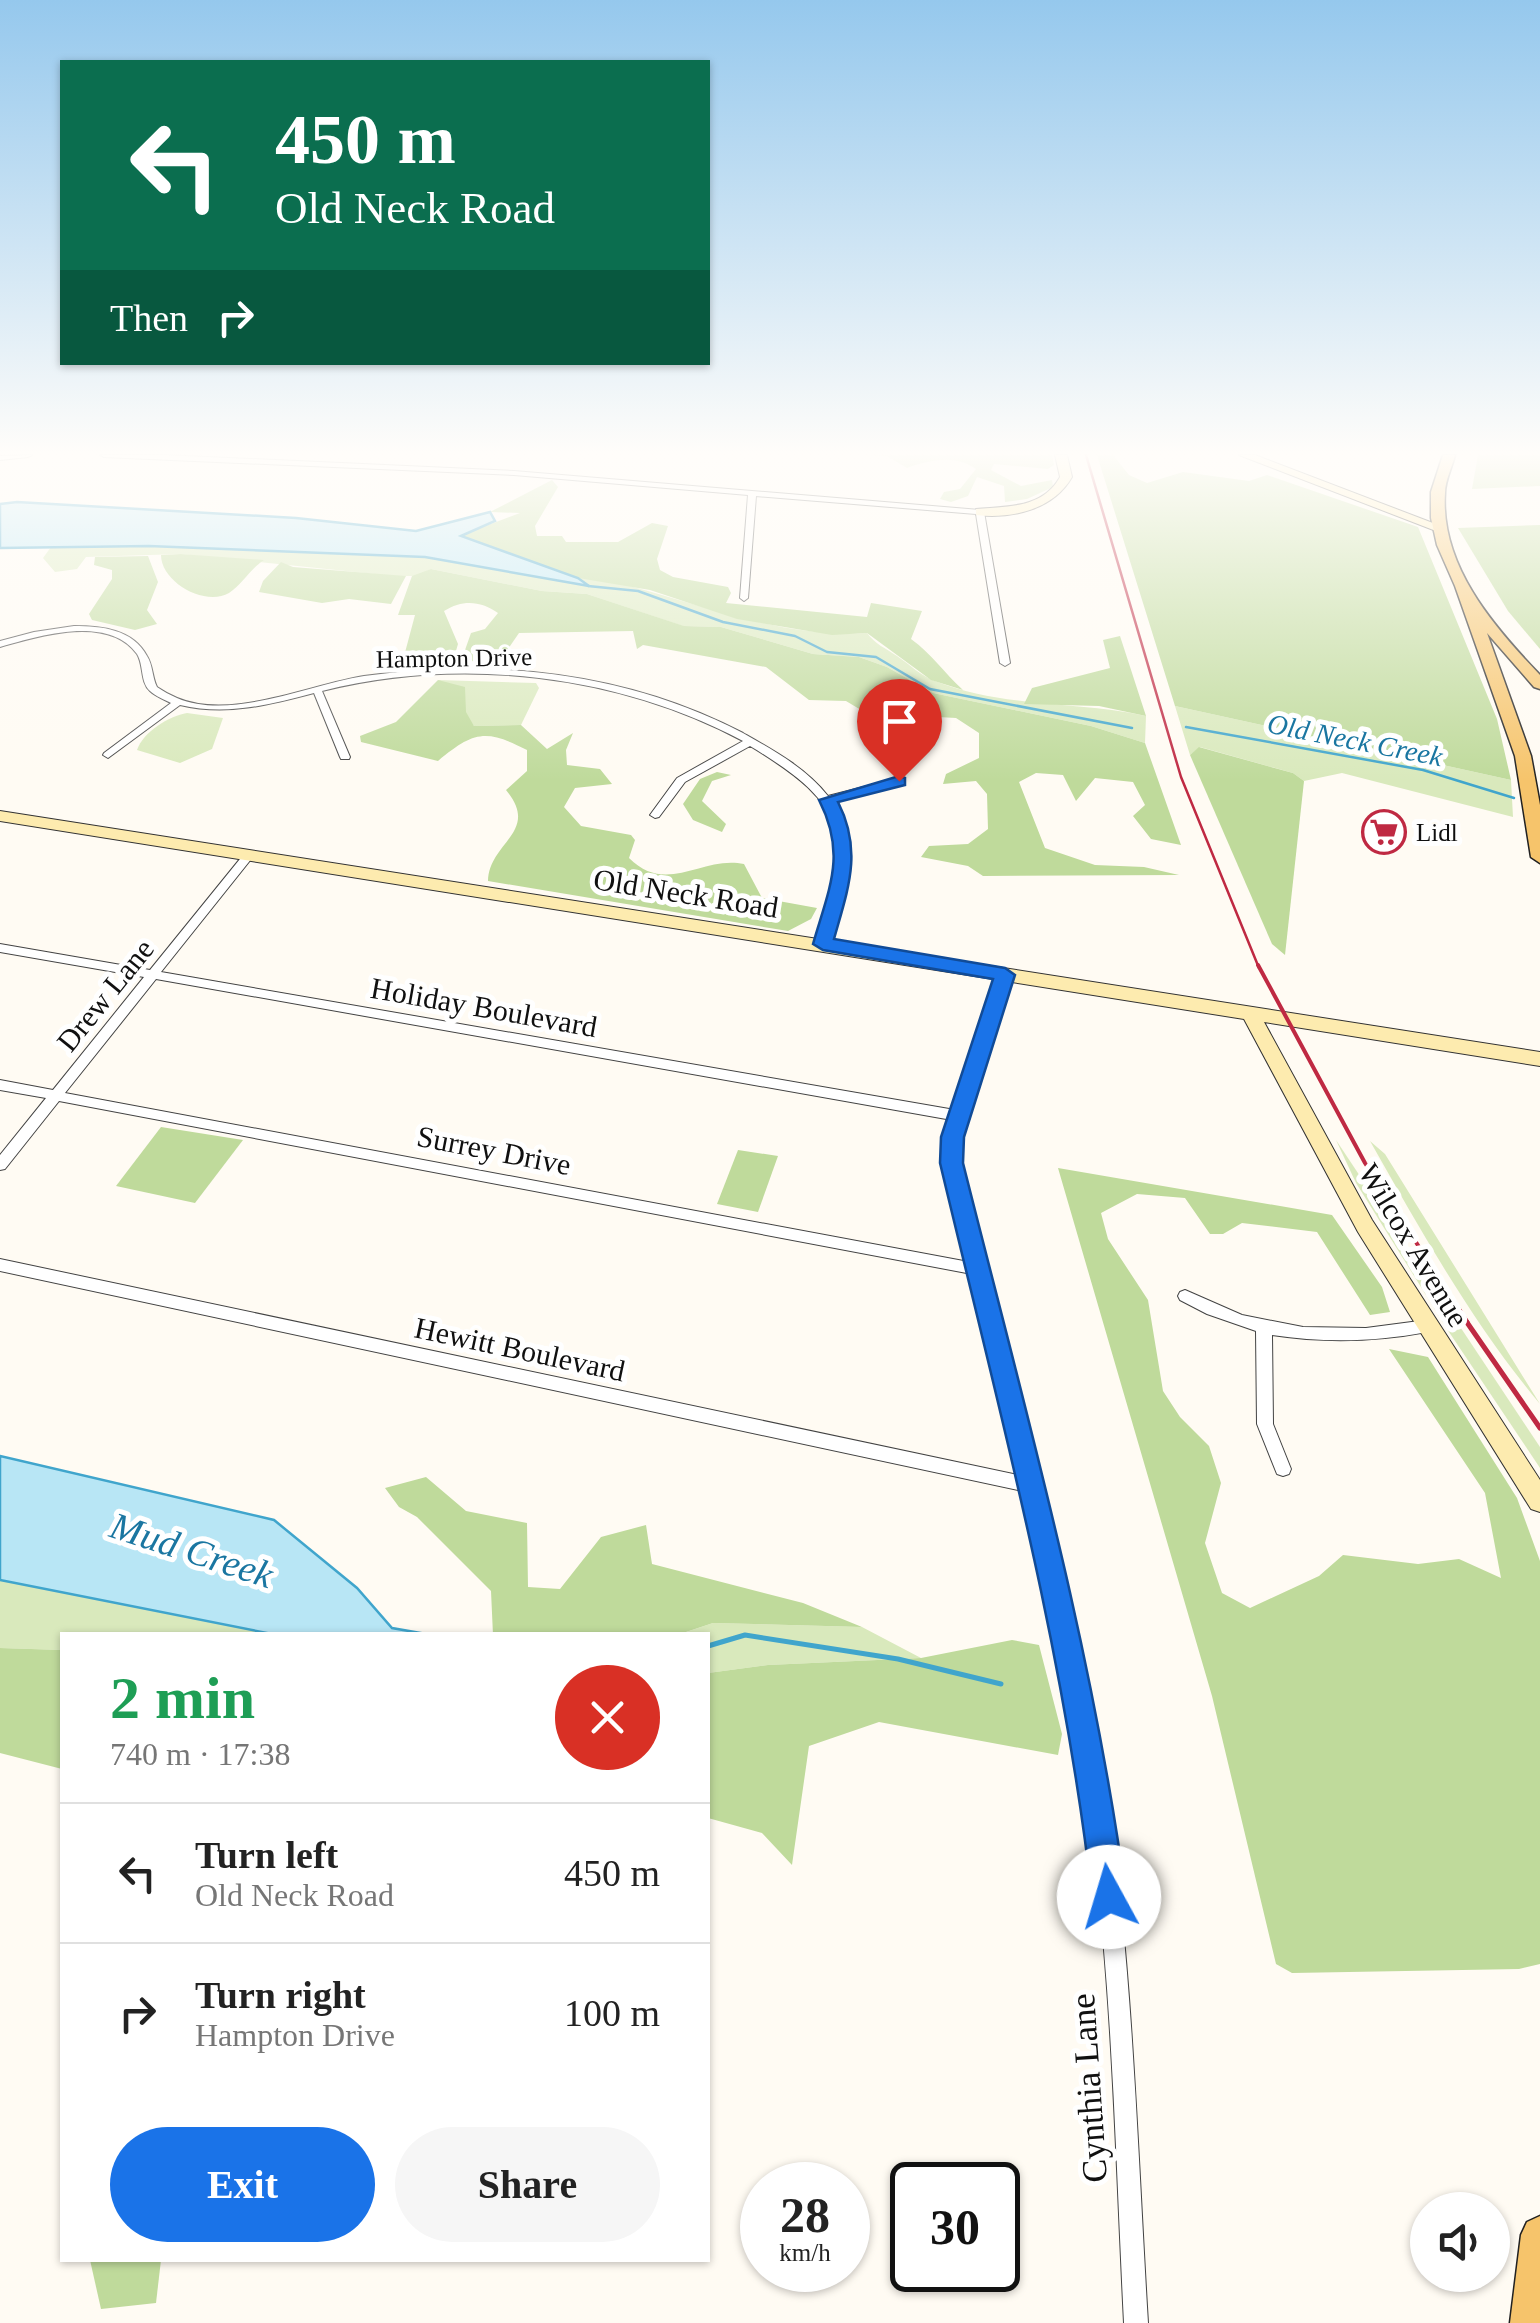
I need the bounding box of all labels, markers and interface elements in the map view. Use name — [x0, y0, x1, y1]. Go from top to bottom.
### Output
icon: left — [110, 100, 240, 230]
text: 450 m — [275, 101, 456, 178]
text: Old Neck Road — [275, 183, 555, 233]
icon: right — [208, 290, 263, 345]
text: Then — [110, 297, 188, 339]
street label: Hampton Drive — [376, 643, 532, 673]
pin — [857, 679, 942, 782]
icon: arrive — [872, 694, 927, 749]
water label: Old Neck Creek — [1265, 708, 1446, 772]
supermarket icon: Lidl — [1361, 809, 1407, 855]
place label: Lidl — [1416, 819, 1458, 846]
street label: Old Neck Road — [591, 862, 781, 924]
street label: Drew Lane — [50, 933, 160, 1057]
street label: Holiday Boulevard — [368, 971, 600, 1043]
street label: Surrey Drive — [414, 1119, 574, 1181]
street label: Wilcox Avenue — [1352, 1158, 1476, 1332]
street label: Hewitt Boulevard — [412, 1311, 628, 1387]
water label: Mud Creek — [104, 1504, 280, 1596]
text: 2 min — [110, 1665, 255, 1731]
button: close — [555, 1665, 660, 1770]
text: 740 m · 17:38 — [110, 1736, 290, 1772]
text: Turn left — [195, 1834, 338, 1876]
position arrow — [1057, 1845, 1161, 1949]
icon: left — [110, 1846, 165, 1901]
text: 450 m — [564, 1852, 660, 1894]
text: Old Neck Road — [195, 1877, 394, 1913]
text: Turn right — [195, 1974, 366, 2016]
icon: right — [110, 1986, 165, 2041]
text: 100 m — [564, 1992, 660, 2034]
street label: Cynthia Lane — [1063, 1992, 1115, 2184]
text: Hampton Drive — [195, 2017, 395, 2053]
button: Exit — [110, 2127, 375, 2242]
button: Share — [395, 2127, 660, 2242]
speed limit sign: 30 — [890, 2162, 1020, 2292]
text: 28 — [780, 2187, 830, 2243]
map controls — [1410, 2192, 1510, 2292]
button: sound — [1410, 2192, 1510, 2292]
text: km/h — [779, 2239, 831, 2266]

